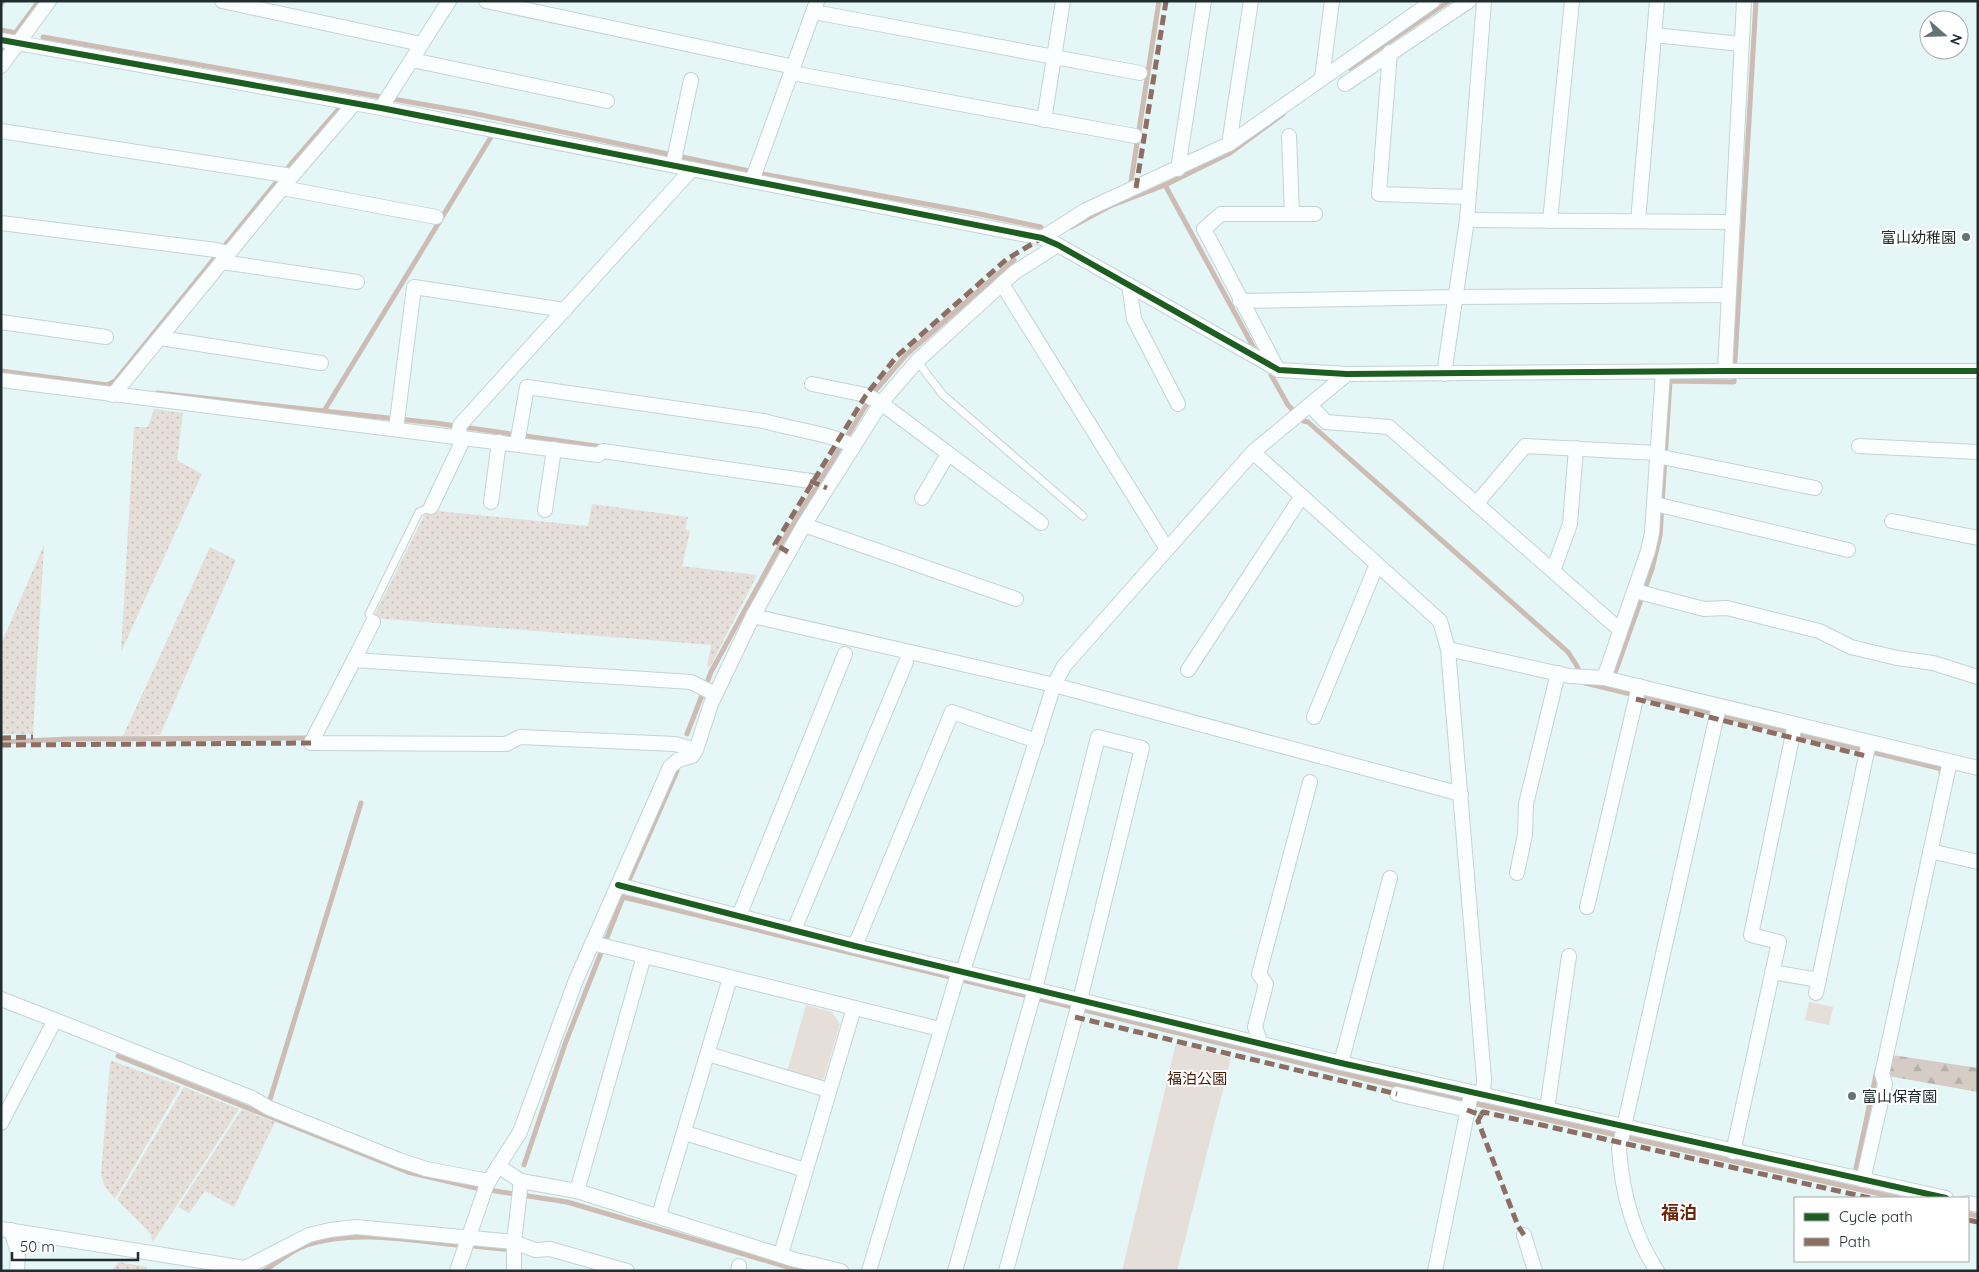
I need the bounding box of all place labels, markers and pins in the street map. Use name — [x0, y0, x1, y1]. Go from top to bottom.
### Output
place label: 富山幼稚園 — [1881, 228, 1956, 247]
marker: 富山幼稚園 — [1960, 231, 1972, 243]
place label: 富山保育園 — [1862, 1087, 1937, 1106]
marker: 富山保育園 — [1846, 1090, 1858, 1102]

